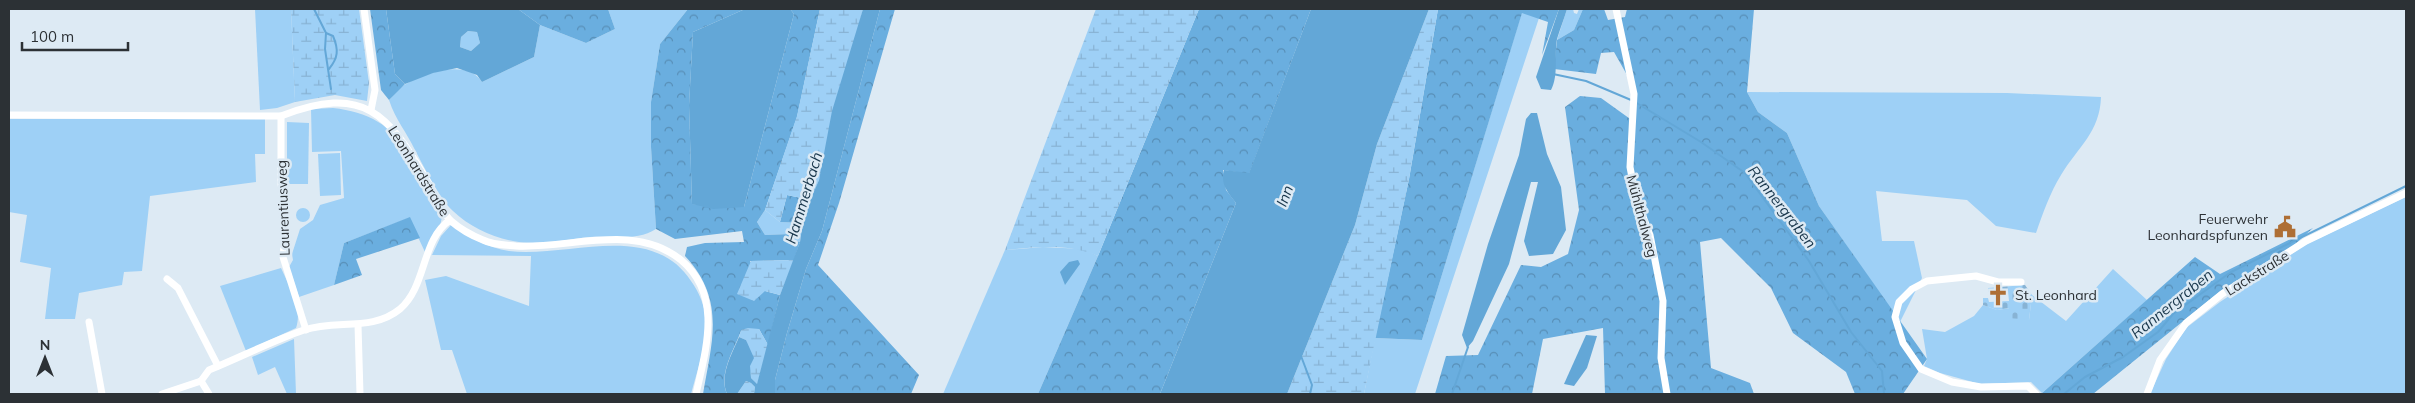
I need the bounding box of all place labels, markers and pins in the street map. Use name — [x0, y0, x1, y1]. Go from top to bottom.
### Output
place label: Feuerwehr Leonhardspfunzen — [2147, 210, 2269, 244]
public building icon: Feuerwehr Leonhardspfunzen — [2272, 214, 2298, 240]
church icon: St. Leonhard — [1985, 282, 2011, 308]
place label: St. Leonhard — [2015, 286, 2097, 304]

